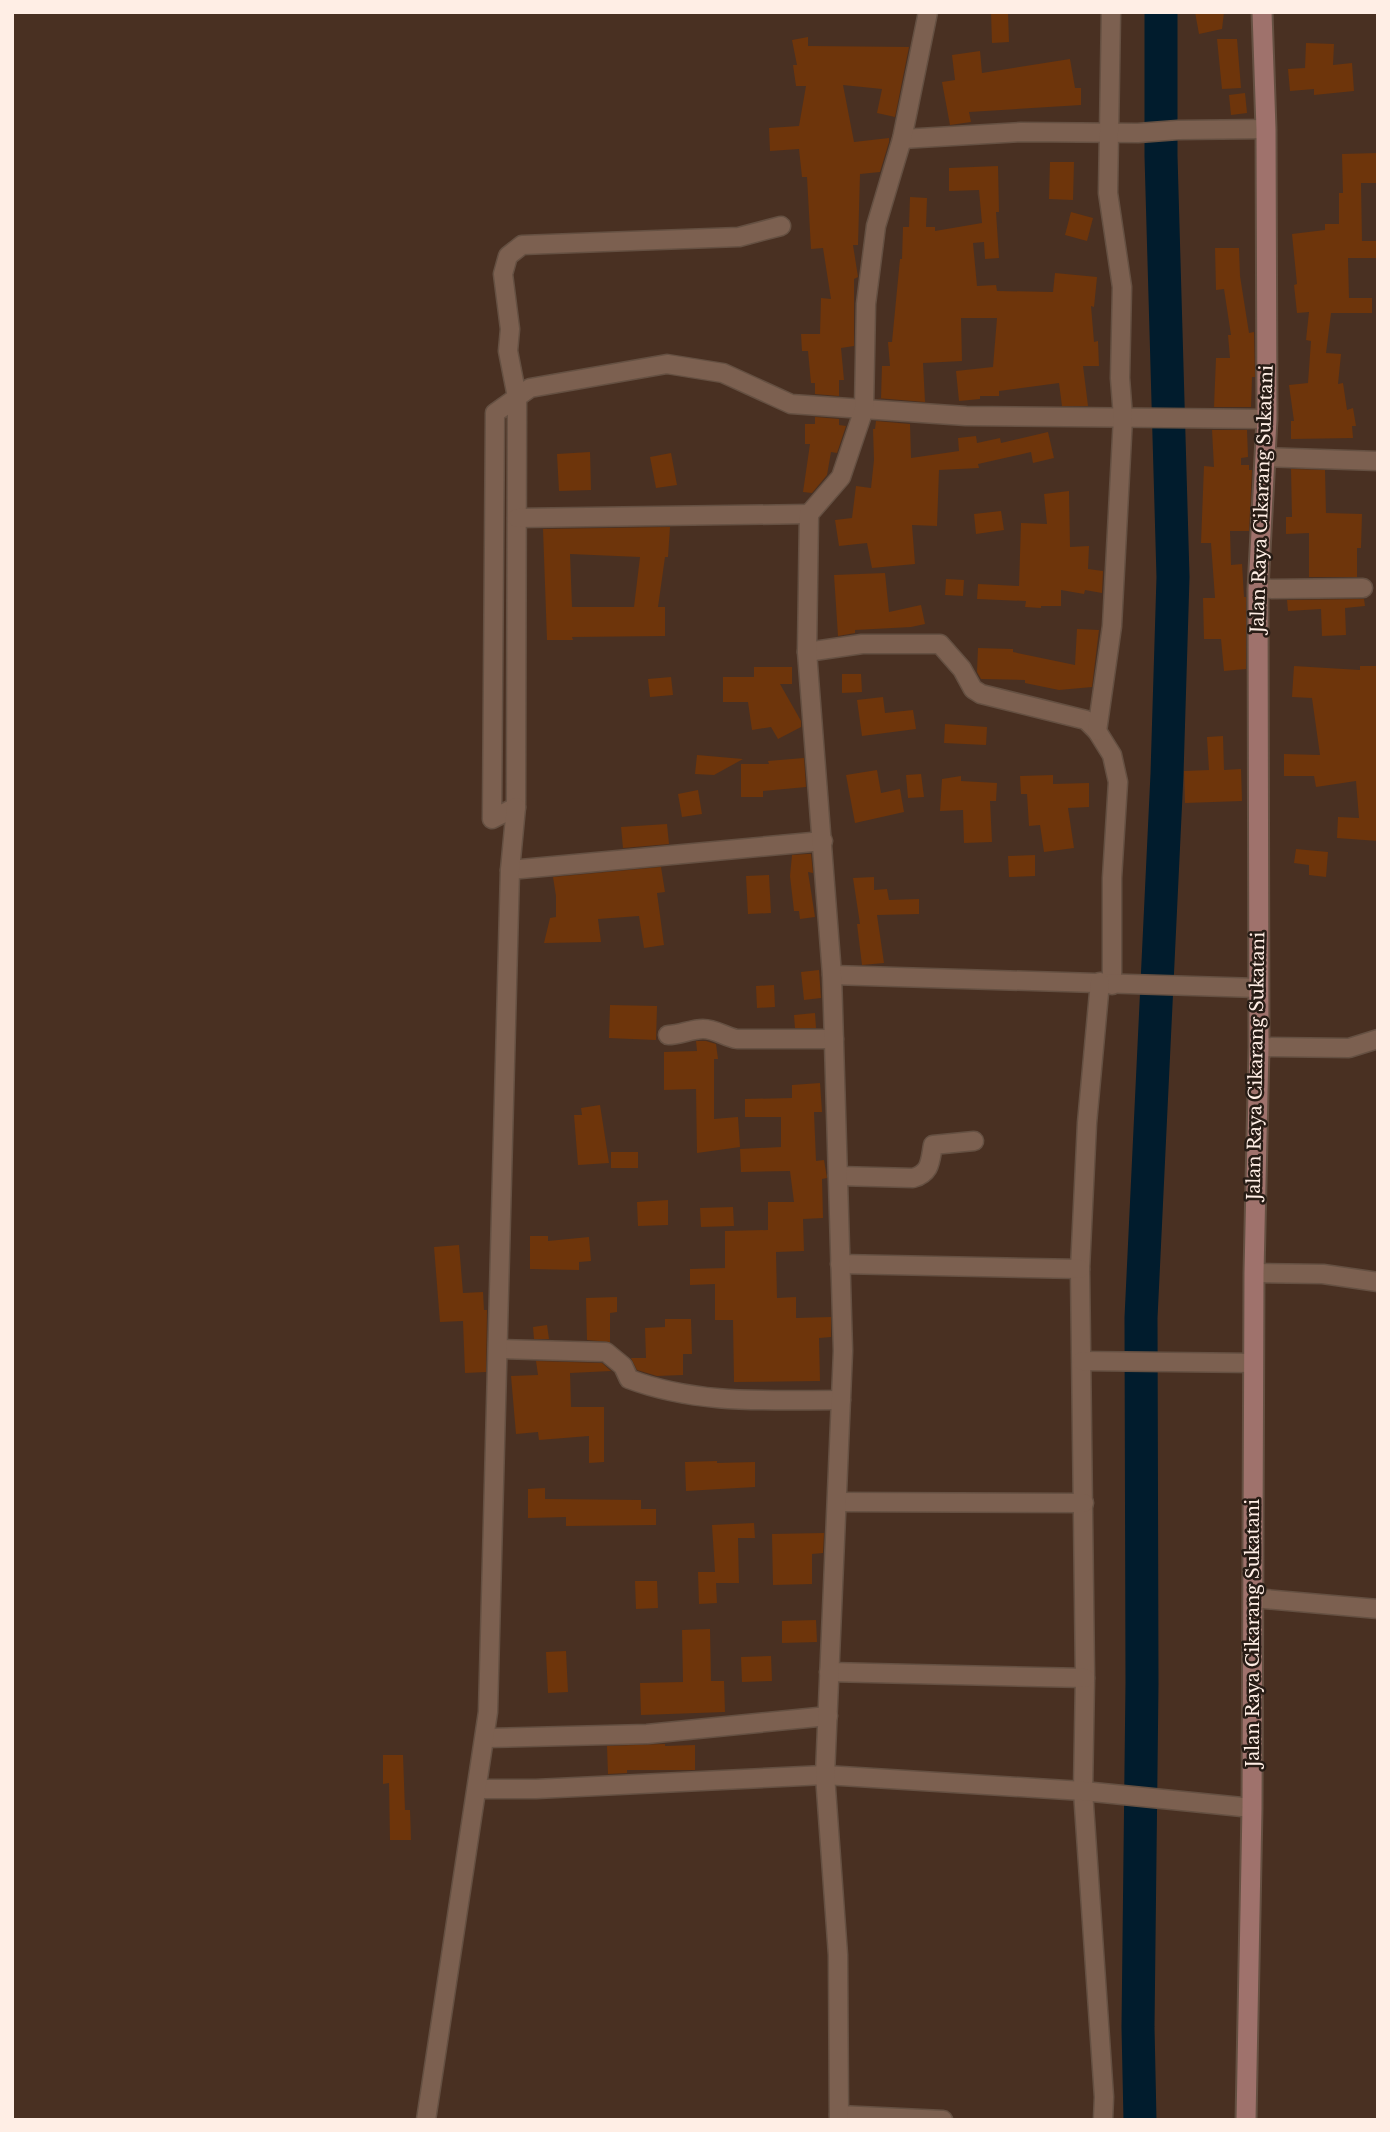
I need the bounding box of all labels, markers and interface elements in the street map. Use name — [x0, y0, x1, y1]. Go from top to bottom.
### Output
street label: Jalan Raya Cikarang Sukatani — [1246, 365, 1278, 635]
street label: Jalan Raya Cikarang Sukatani — [1243, 932, 1269, 1202]
street label: Jalan Raya Cikarang Sukatani — [1242, 1499, 1264, 1769]

